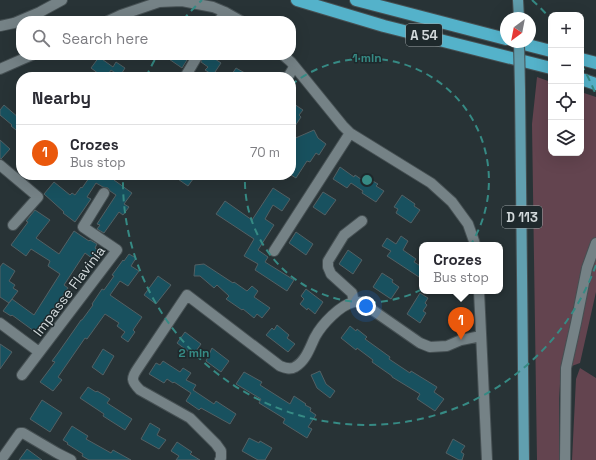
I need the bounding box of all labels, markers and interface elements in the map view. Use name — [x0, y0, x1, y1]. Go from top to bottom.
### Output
north arrow — [500, 12, 536, 48]
map controls — [548, 12, 584, 156]
button: + — [548, 12, 584, 48]
search box — [16, 16, 296, 60]
road number: A 54 — [406, 24, 442, 46]
icon: search — [30, 27, 52, 49]
text: Search here — [62, 29, 148, 48]
button: − — [548, 48, 584, 84]
text: 1 min — [352, 50, 382, 66]
button: locate — [548, 84, 584, 120]
text: Nearby — [32, 87, 91, 109]
button: layers — [548, 120, 584, 156]
text: Crozes — [70, 135, 119, 154]
text: 1 — [42, 144, 48, 161]
text: 70 m — [250, 144, 280, 161]
text: Bus stop — [70, 154, 126, 171]
centre of rings — [360, 173, 374, 187]
road number: D 113 — [502, 206, 542, 228]
street label: Impasse Flavinia — [29, 242, 109, 340]
popup — [419, 242, 503, 294]
text: Crozes — [433, 250, 482, 269]
text: Bus stop — [433, 269, 489, 286]
your location — [356, 296, 376, 316]
pin: 1 — [448, 307, 474, 340]
text: 2 min — [178, 345, 210, 361]

